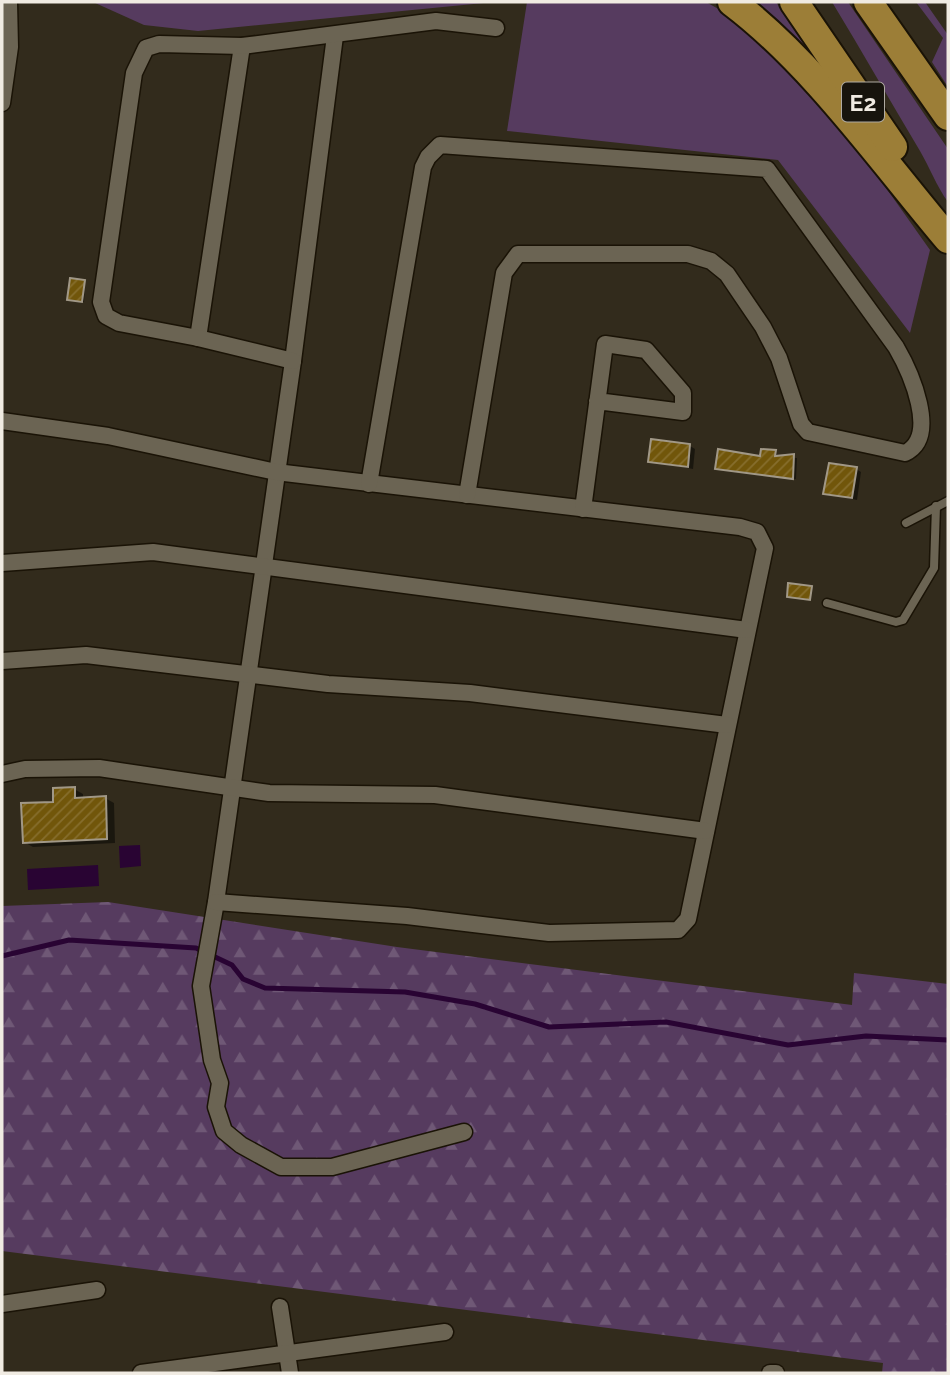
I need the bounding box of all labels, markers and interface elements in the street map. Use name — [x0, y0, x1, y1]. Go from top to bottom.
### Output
road number: E2 — [842, 82, 884, 122]

